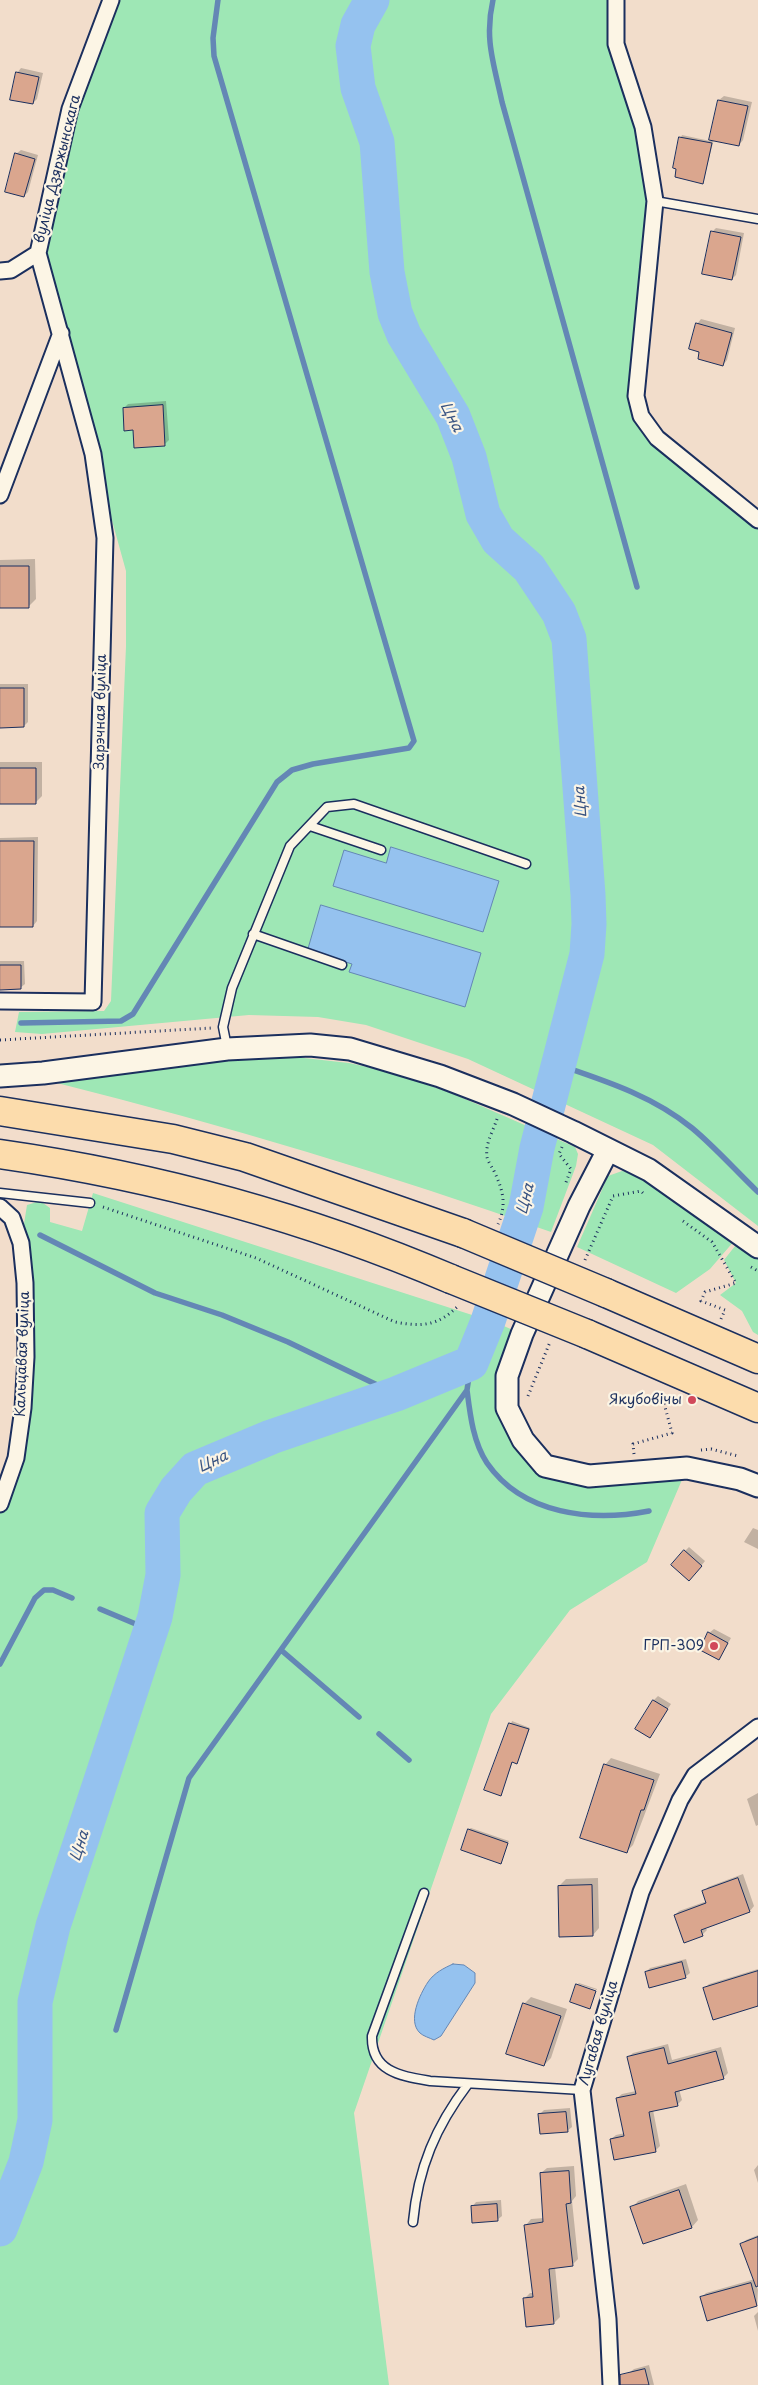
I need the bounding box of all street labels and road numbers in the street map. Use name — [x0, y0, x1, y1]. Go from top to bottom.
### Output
street label: вуліца Дзяржынскага — [31, 93, 85, 245]
street label: Зарэчная вуліца — [92, 654, 110, 770]
street label: Кальцавая вуліца — [12, 1291, 34, 1417]
street label: Лугавая вуліца — [576, 1979, 622, 2087]

